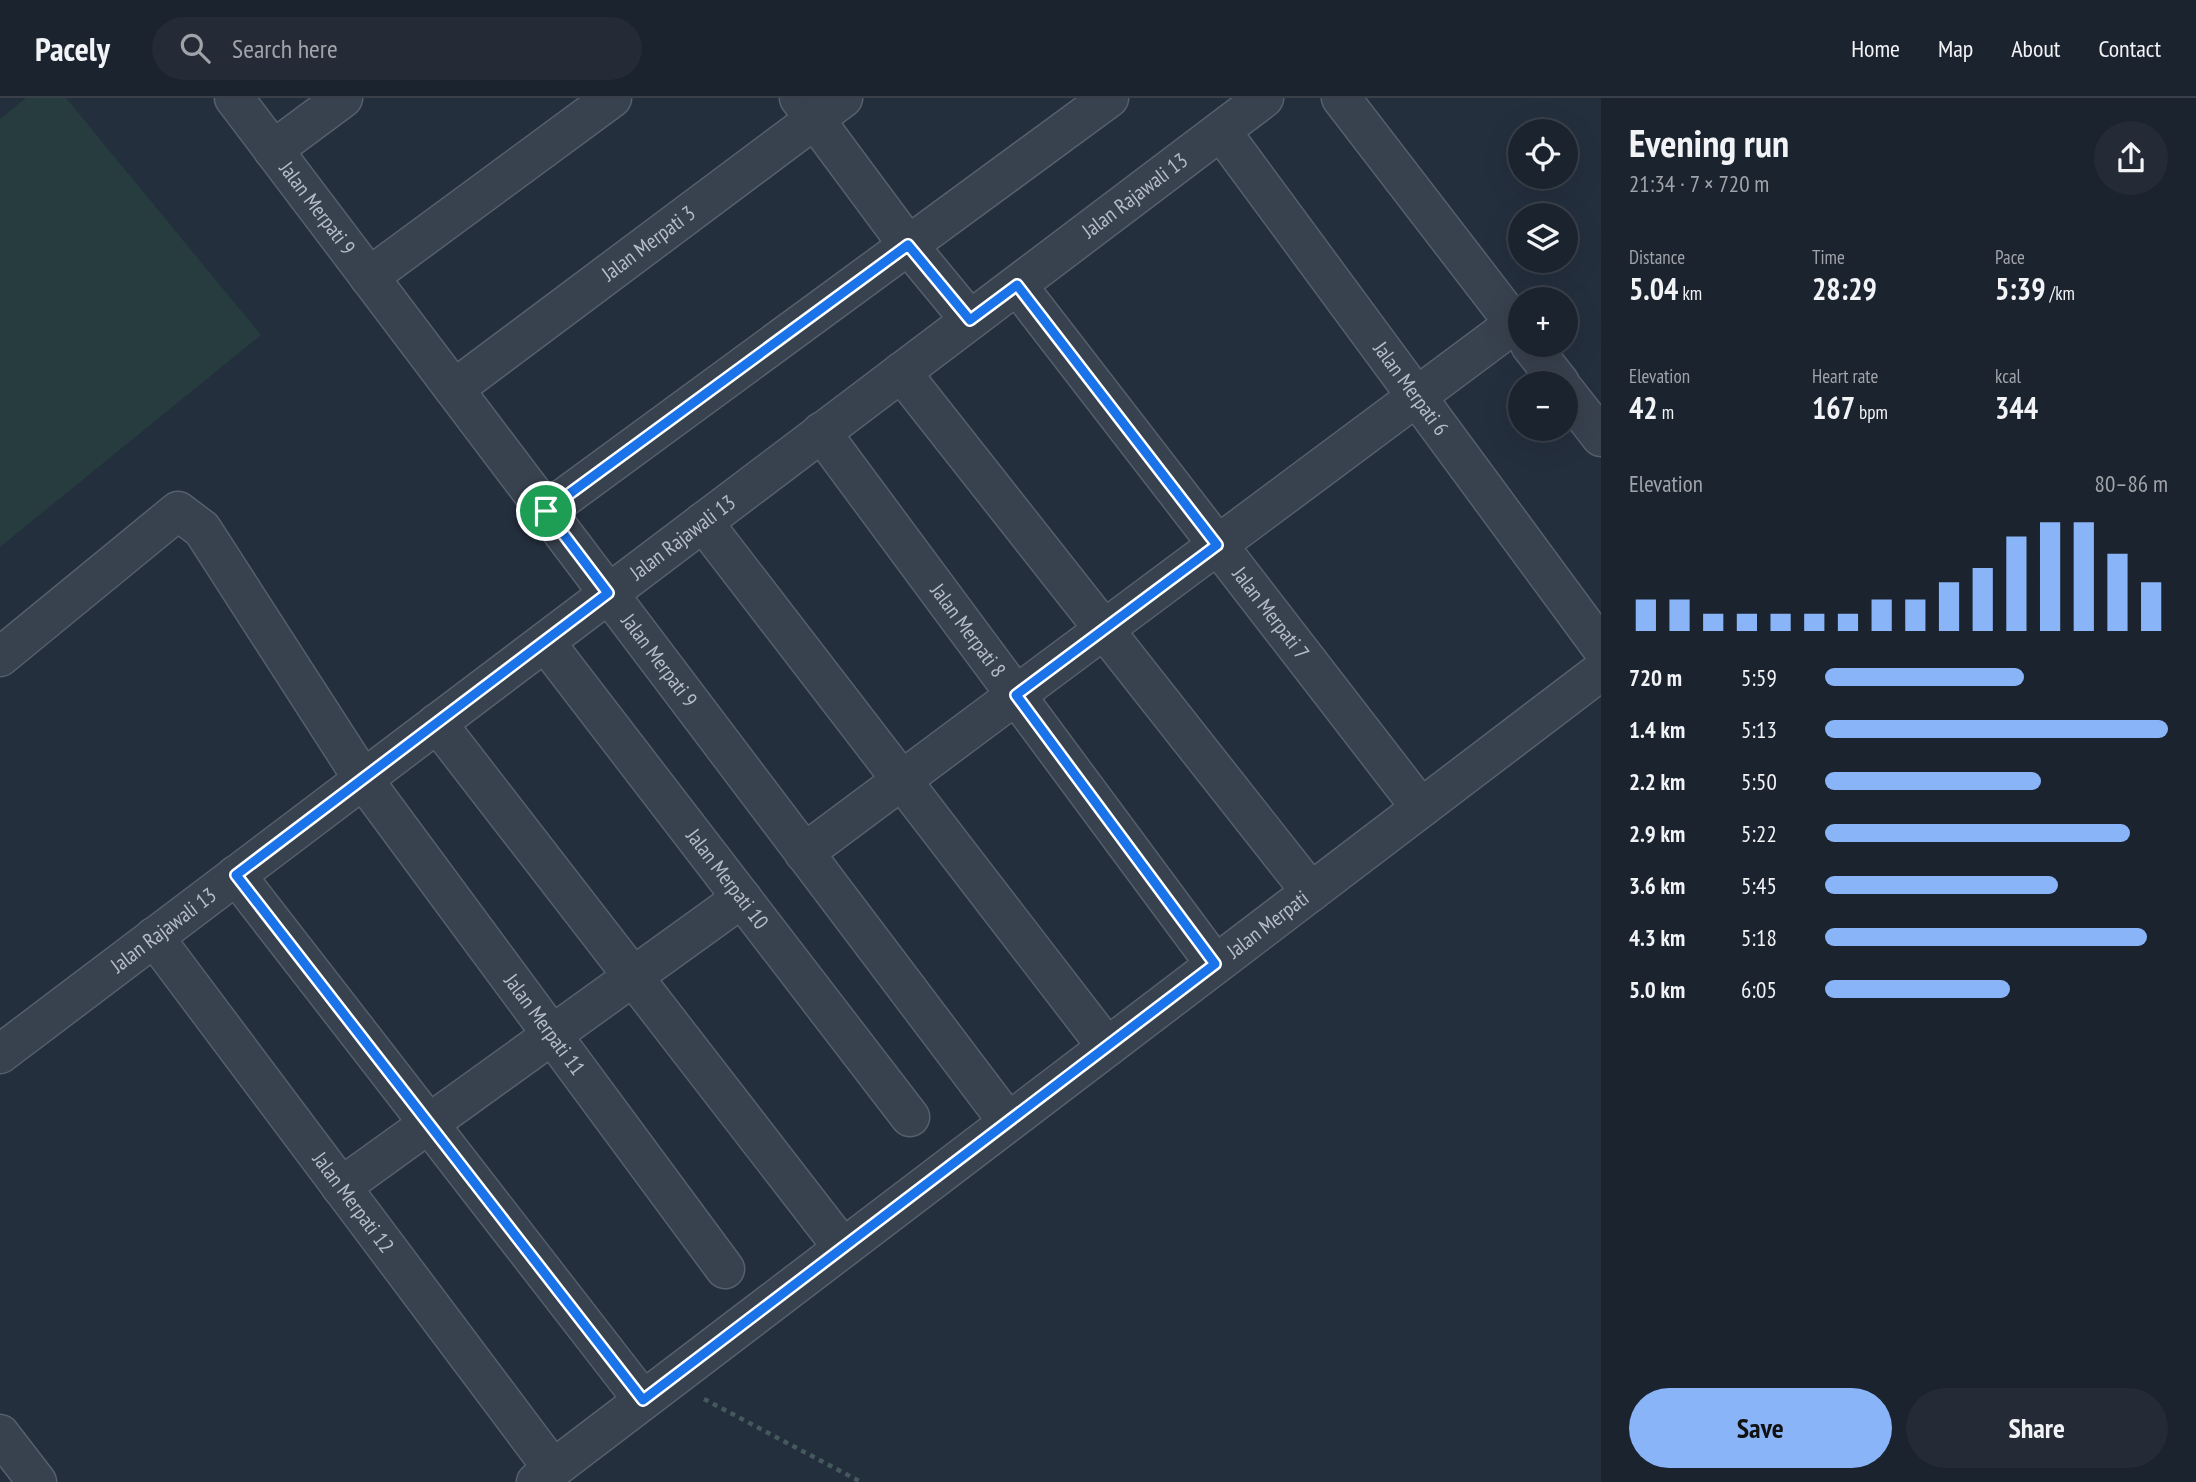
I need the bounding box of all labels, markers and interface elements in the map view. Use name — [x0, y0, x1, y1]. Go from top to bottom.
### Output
search box — [152, 17, 642, 80]
text: Pacely — [35, 27, 110, 70]
icon: search — [176, 29, 214, 67]
text: Search here — [232, 32, 338, 65]
text: Home — [1851, 33, 1900, 64]
text: Map — [1938, 33, 1973, 64]
text: About — [2011, 33, 2060, 64]
text: Contact — [2098, 33, 2161, 64]
text: Evening run — [1629, 118, 1789, 167]
map controls — [1508, 119, 1578, 441]
button: locate — [1508, 119, 1578, 189]
button: share — [2094, 121, 2168, 195]
street label: Jalan Rajawali 13 — [1076, 147, 1193, 244]
street label: Jalan Merpati 9 — [273, 155, 362, 260]
text: 21:34 · 7 × 720 m — [1629, 169, 1769, 198]
street label: Jalan Merpati 3 — [595, 199, 700, 287]
button: layers — [1508, 203, 1578, 273]
text: Distance — [1629, 245, 1685, 269]
text: Time — [1812, 245, 1845, 269]
text: Pace — [1995, 245, 2025, 269]
text: 5.04 — [1629, 269, 1678, 308]
text: 28:29 — [1812, 269, 1877, 308]
text: 5:39 — [1995, 269, 2046, 308]
text: km — [1678, 281, 1702, 305]
text: /km — [2046, 281, 2075, 305]
button: + — [1508, 287, 1578, 357]
street label: Jalan Merpati 6 — [1367, 335, 1455, 441]
text: Elevation — [1629, 364, 1690, 388]
text: Heart rate — [1812, 364, 1878, 388]
text: kcal — [1995, 364, 2021, 388]
button: − — [1508, 371, 1578, 441]
text: 42 — [1629, 388, 1658, 427]
text: 167 — [1812, 388, 1855, 427]
text: 344 — [1995, 388, 2038, 427]
text: m — [1658, 400, 1674, 424]
text: bpm — [1855, 400, 1888, 424]
text: Elevation — [1629, 469, 1703, 498]
text: 80–86 m — [2095, 469, 2168, 498]
pin — [516, 481, 576, 541]
street label: Jalan Rajawali 13 — [623, 489, 741, 586]
icon: arrive — [527, 492, 565, 530]
street label: Jalan Merpati 7 — [1226, 561, 1315, 665]
street label: Jalan Merpati 8 — [924, 577, 1012, 682]
street label: Jalan Merpati 9 — [615, 607, 703, 712]
text: 720 m — [1629, 663, 1682, 692]
text: 5:59 — [1741, 663, 1777, 692]
text: 1.4 km — [1629, 715, 1685, 744]
text: 5:13 — [1741, 715, 1777, 744]
text: 2.2 km — [1629, 767, 1685, 796]
text: 5:50 — [1741, 767, 1777, 796]
text: 2.9 km — [1629, 819, 1685, 848]
text: 5:22 — [1741, 819, 1777, 848]
street label: Jalan Merpati 10 — [680, 822, 775, 934]
text: 3.6 km — [1629, 871, 1685, 900]
text: 5:45 — [1741, 871, 1777, 900]
street label: Jalan Rajawali 13 — [104, 881, 221, 979]
street label: Jalan Merpati — [1220, 884, 1314, 965]
text: 4.3 km — [1629, 923, 1685, 952]
text: 5:18 — [1741, 923, 1777, 952]
street label: Jalan Merpati 11 — [498, 967, 591, 1080]
text: 5.0 km — [1629, 975, 1685, 1004]
text: 6:05 — [1741, 975, 1777, 1004]
street label: Jalan Merpati 12 — [306, 1146, 400, 1258]
button: Save — [1629, 1388, 1892, 1468]
button: Share — [1906, 1388, 2168, 1468]

